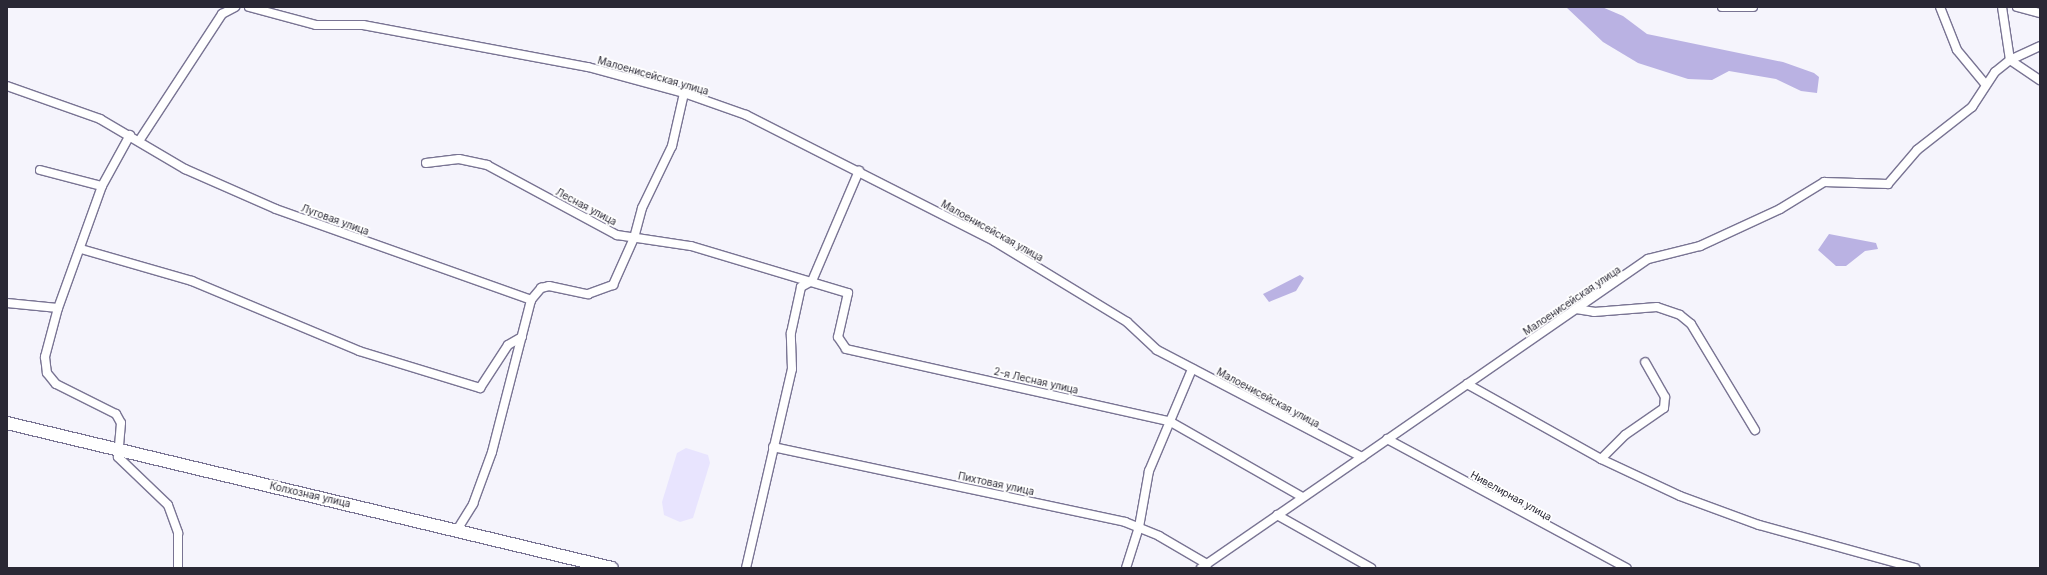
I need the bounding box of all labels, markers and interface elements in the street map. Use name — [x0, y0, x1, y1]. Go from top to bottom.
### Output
street label: Малоенисейская улица — [596, 54, 710, 98]
street label: Лесная улица — [553, 186, 619, 228]
street label: Малоенисейская улица — [939, 198, 1045, 264]
street label: Луговая улица — [299, 202, 371, 238]
street label: Малоенисейская улица — [1521, 264, 1623, 338]
street label: 2-я Лесная улица — [993, 365, 1079, 397]
street label: Малоенисейская улица — [1214, 366, 1322, 430]
street label: Нивелирная улица — [1468, 469, 1554, 523]
street label: Пихтовая улица — [957, 470, 1035, 498]
street label: Колхозная улица — [268, 480, 352, 510]

